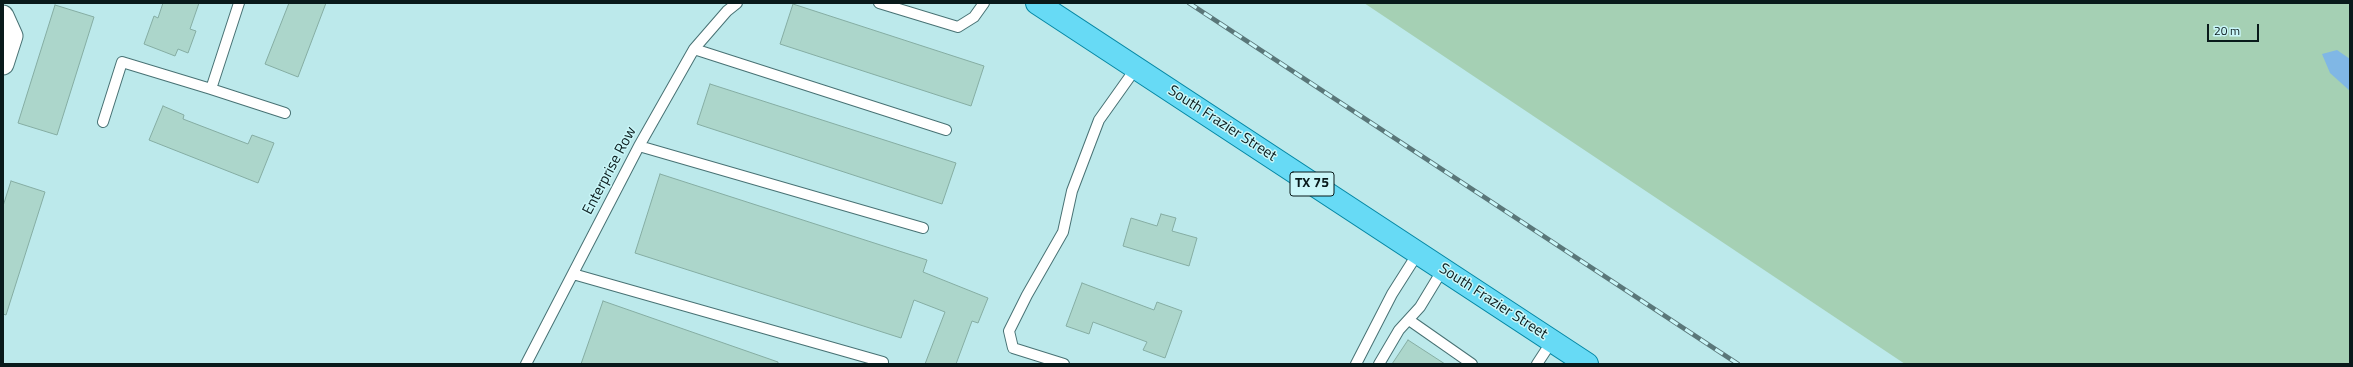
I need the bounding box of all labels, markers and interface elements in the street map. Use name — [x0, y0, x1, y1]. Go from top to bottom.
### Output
scale bar — [2209, 16, 2261, 42]
text: 20 m — [2214, 21, 2240, 40]
street label: South Frazier Street — [1164, 82, 1280, 166]
street label: Enterprise Row — [579, 124, 641, 218]
road number: TX 75 — [1290, 172, 1334, 196]
street label: South Frazier Street — [1435, 260, 1551, 344]

